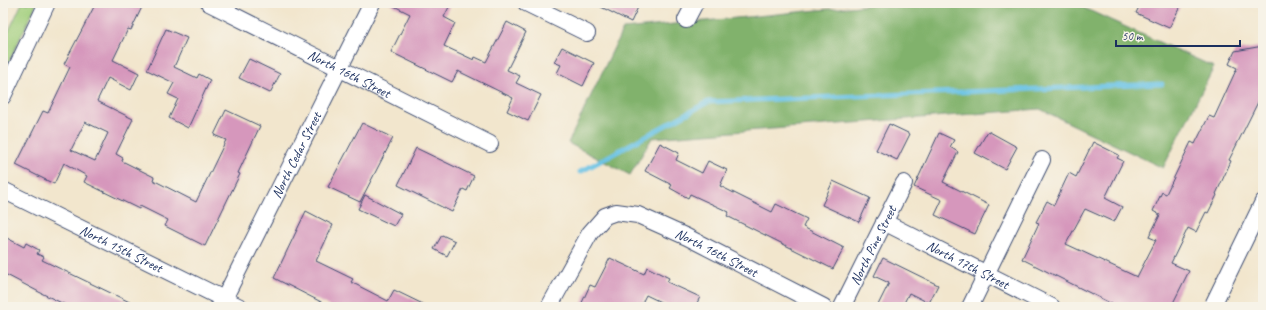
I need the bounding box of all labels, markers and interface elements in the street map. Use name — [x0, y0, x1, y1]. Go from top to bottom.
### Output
scale bar — [1116, 22, 1240, 48]
text: 50 m — [1122, 28, 1144, 44]
street label: North 16th Street — [305, 46, 395, 102]
street label: North Cedar Street — [267, 108, 325, 201]
street label: North Pine Street — [846, 202, 900, 288]
street label: North 15th Street — [77, 221, 167, 277]
street label: North 16th Street — [673, 224, 762, 281]
street label: North 17th Street — [924, 237, 1013, 293]

